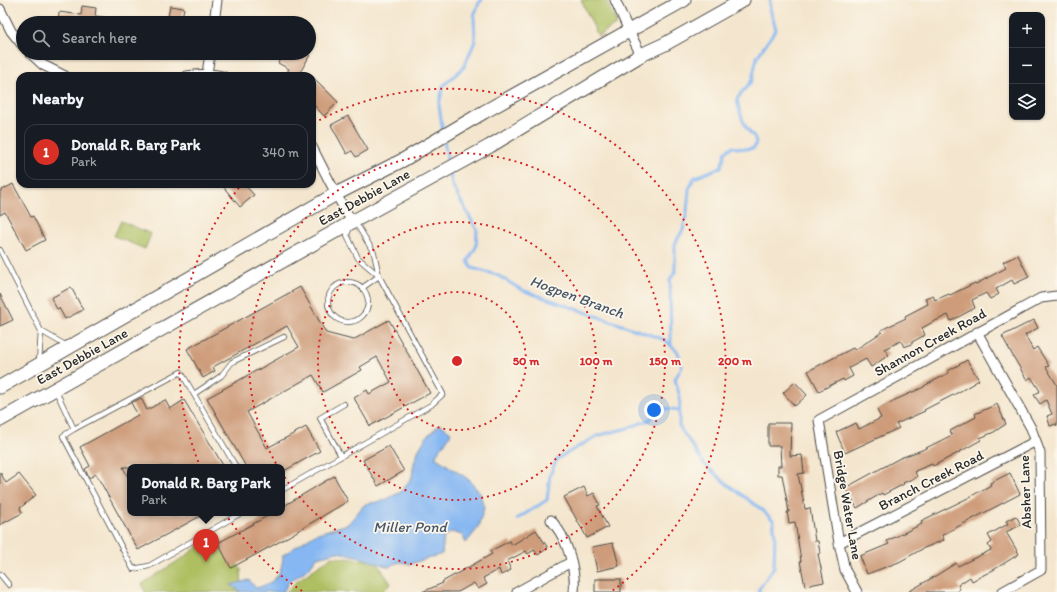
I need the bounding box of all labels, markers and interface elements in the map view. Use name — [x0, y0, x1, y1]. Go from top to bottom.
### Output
map controls — [1009, 12, 1045, 120]
button: + — [1009, 12, 1045, 48]
search box — [16, 16, 316, 60]
icon: search — [30, 27, 52, 49]
text: Search here — [62, 29, 137, 47]
button: − — [1009, 48, 1045, 84]
button: layers — [1009, 84, 1045, 120]
text: Nearby — [32, 88, 84, 108]
text: Donald R. Barg Park — [71, 136, 200, 154]
text: 1 — [43, 145, 49, 160]
text: 340 m — [262, 145, 299, 160]
text: Park — [71, 154, 97, 169]
street label: East Debbie Lane — [316, 165, 413, 230]
water label: Hogpen Branch — [528, 272, 627, 323]
street label: Shannon Creek Road — [871, 305, 989, 380]
street label: East Debbie Lane — [34, 324, 131, 389]
centre of rings — [450, 354, 464, 368]
text: 50 m — [513, 354, 540, 368]
text: 100 m — [579, 354, 613, 368]
text: 150 m — [649, 354, 682, 368]
text: 200 m — [718, 354, 753, 368]
your location — [644, 400, 664, 420]
street label: Branch Creek Road — [876, 447, 987, 514]
street label: Bridge Water Lane — [830, 449, 866, 561]
street label: Absher Lane — [1016, 455, 1035, 529]
popup — [127, 464, 285, 516]
text: Donald R. Barg Park — [141, 474, 271, 492]
text: Park — [141, 492, 167, 507]
water label: Miller Pond — [373, 518, 449, 536]
pin: 1 — [193, 529, 219, 562]

